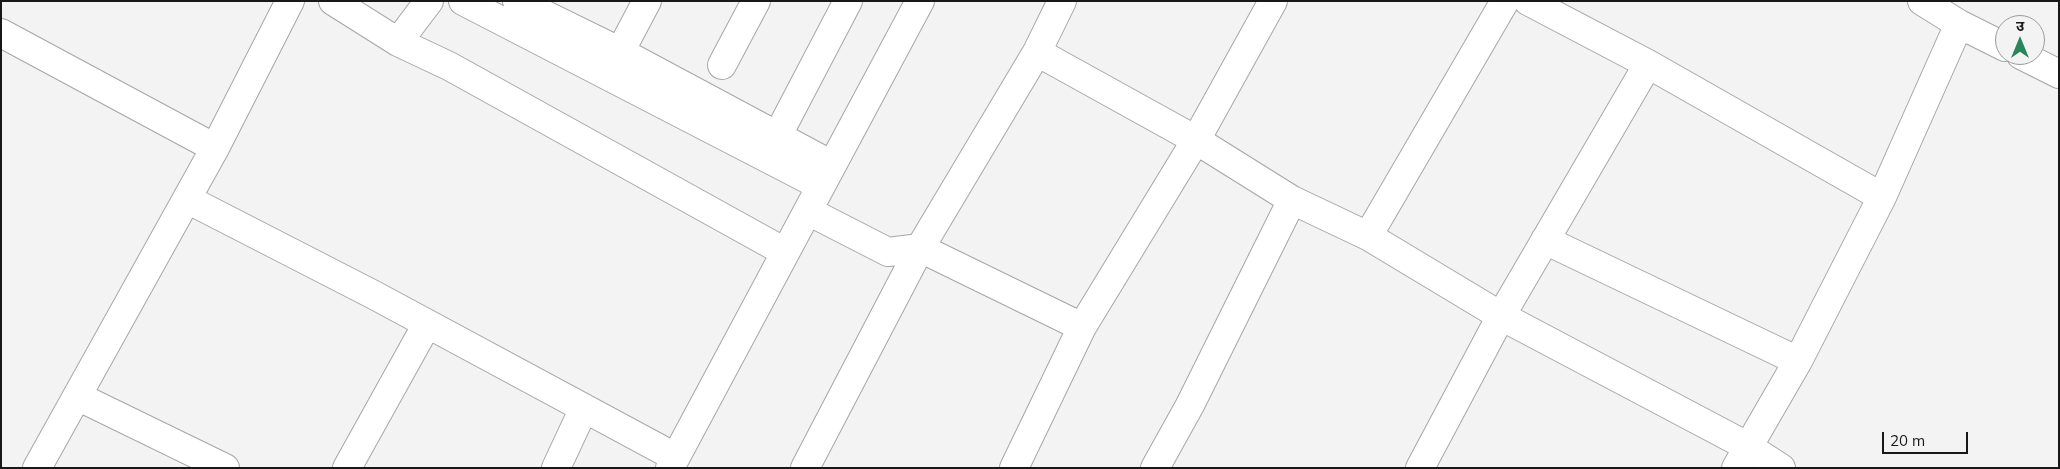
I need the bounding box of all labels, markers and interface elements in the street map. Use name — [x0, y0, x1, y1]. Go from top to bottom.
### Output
north arrow — [1995, 15, 2045, 65]
text: उ — [2016, 17, 2024, 35]
scale bar — [1885, 422, 1971, 454]
text: 20 m — [1890, 431, 1925, 450]

